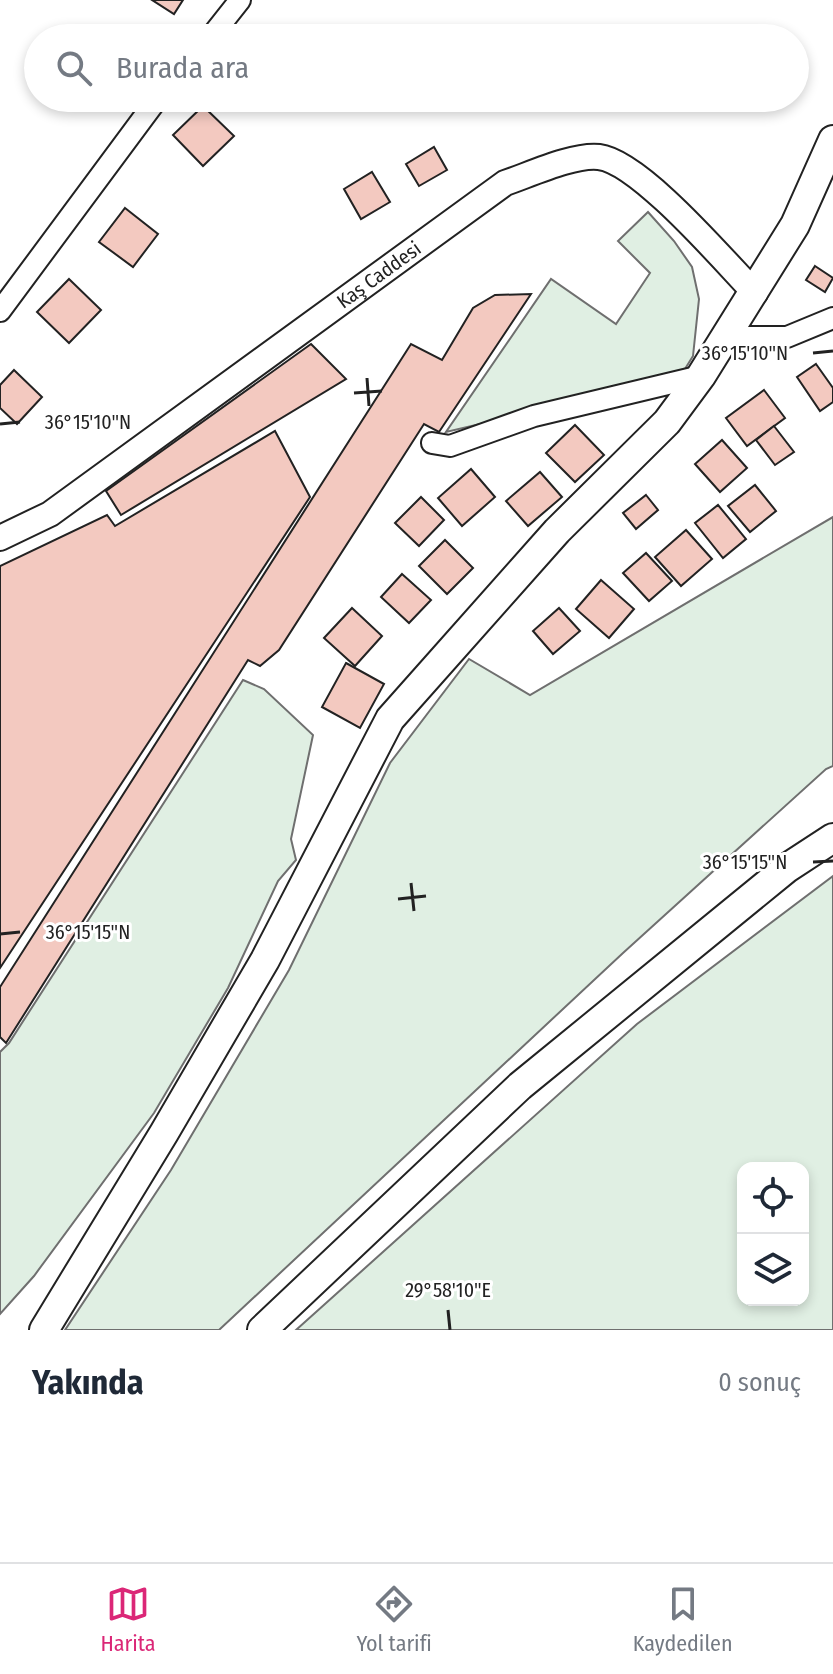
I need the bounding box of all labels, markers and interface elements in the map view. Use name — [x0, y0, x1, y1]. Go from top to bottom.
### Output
search box — [24, 24, 809, 112]
icon: search — [52, 46, 96, 90]
text: Burada ara — [116, 50, 249, 86]
street label: Kaş Caddesi — [332, 236, 425, 313]
text: 36°15'10"N — [702, 341, 788, 365]
text: 36°15'10"N — [45, 410, 131, 434]
text: 36°15'15"N — [703, 850, 787, 874]
text: 36°15'15"N — [46, 920, 130, 944]
map controls — [737, 1162, 809, 1306]
button: locate — [737, 1162, 809, 1234]
button: layers — [737, 1234, 809, 1306]
text: 29°58'10"E — [405, 1278, 491, 1302]
text: Yakında — [32, 1362, 144, 1403]
text: 0 sonuç — [718, 1367, 801, 1398]
tab: Harita — [100, 1582, 156, 1657]
tab: Yol tarifi — [356, 1582, 432, 1657]
tab: Kaydedilen — [633, 1582, 733, 1657]

